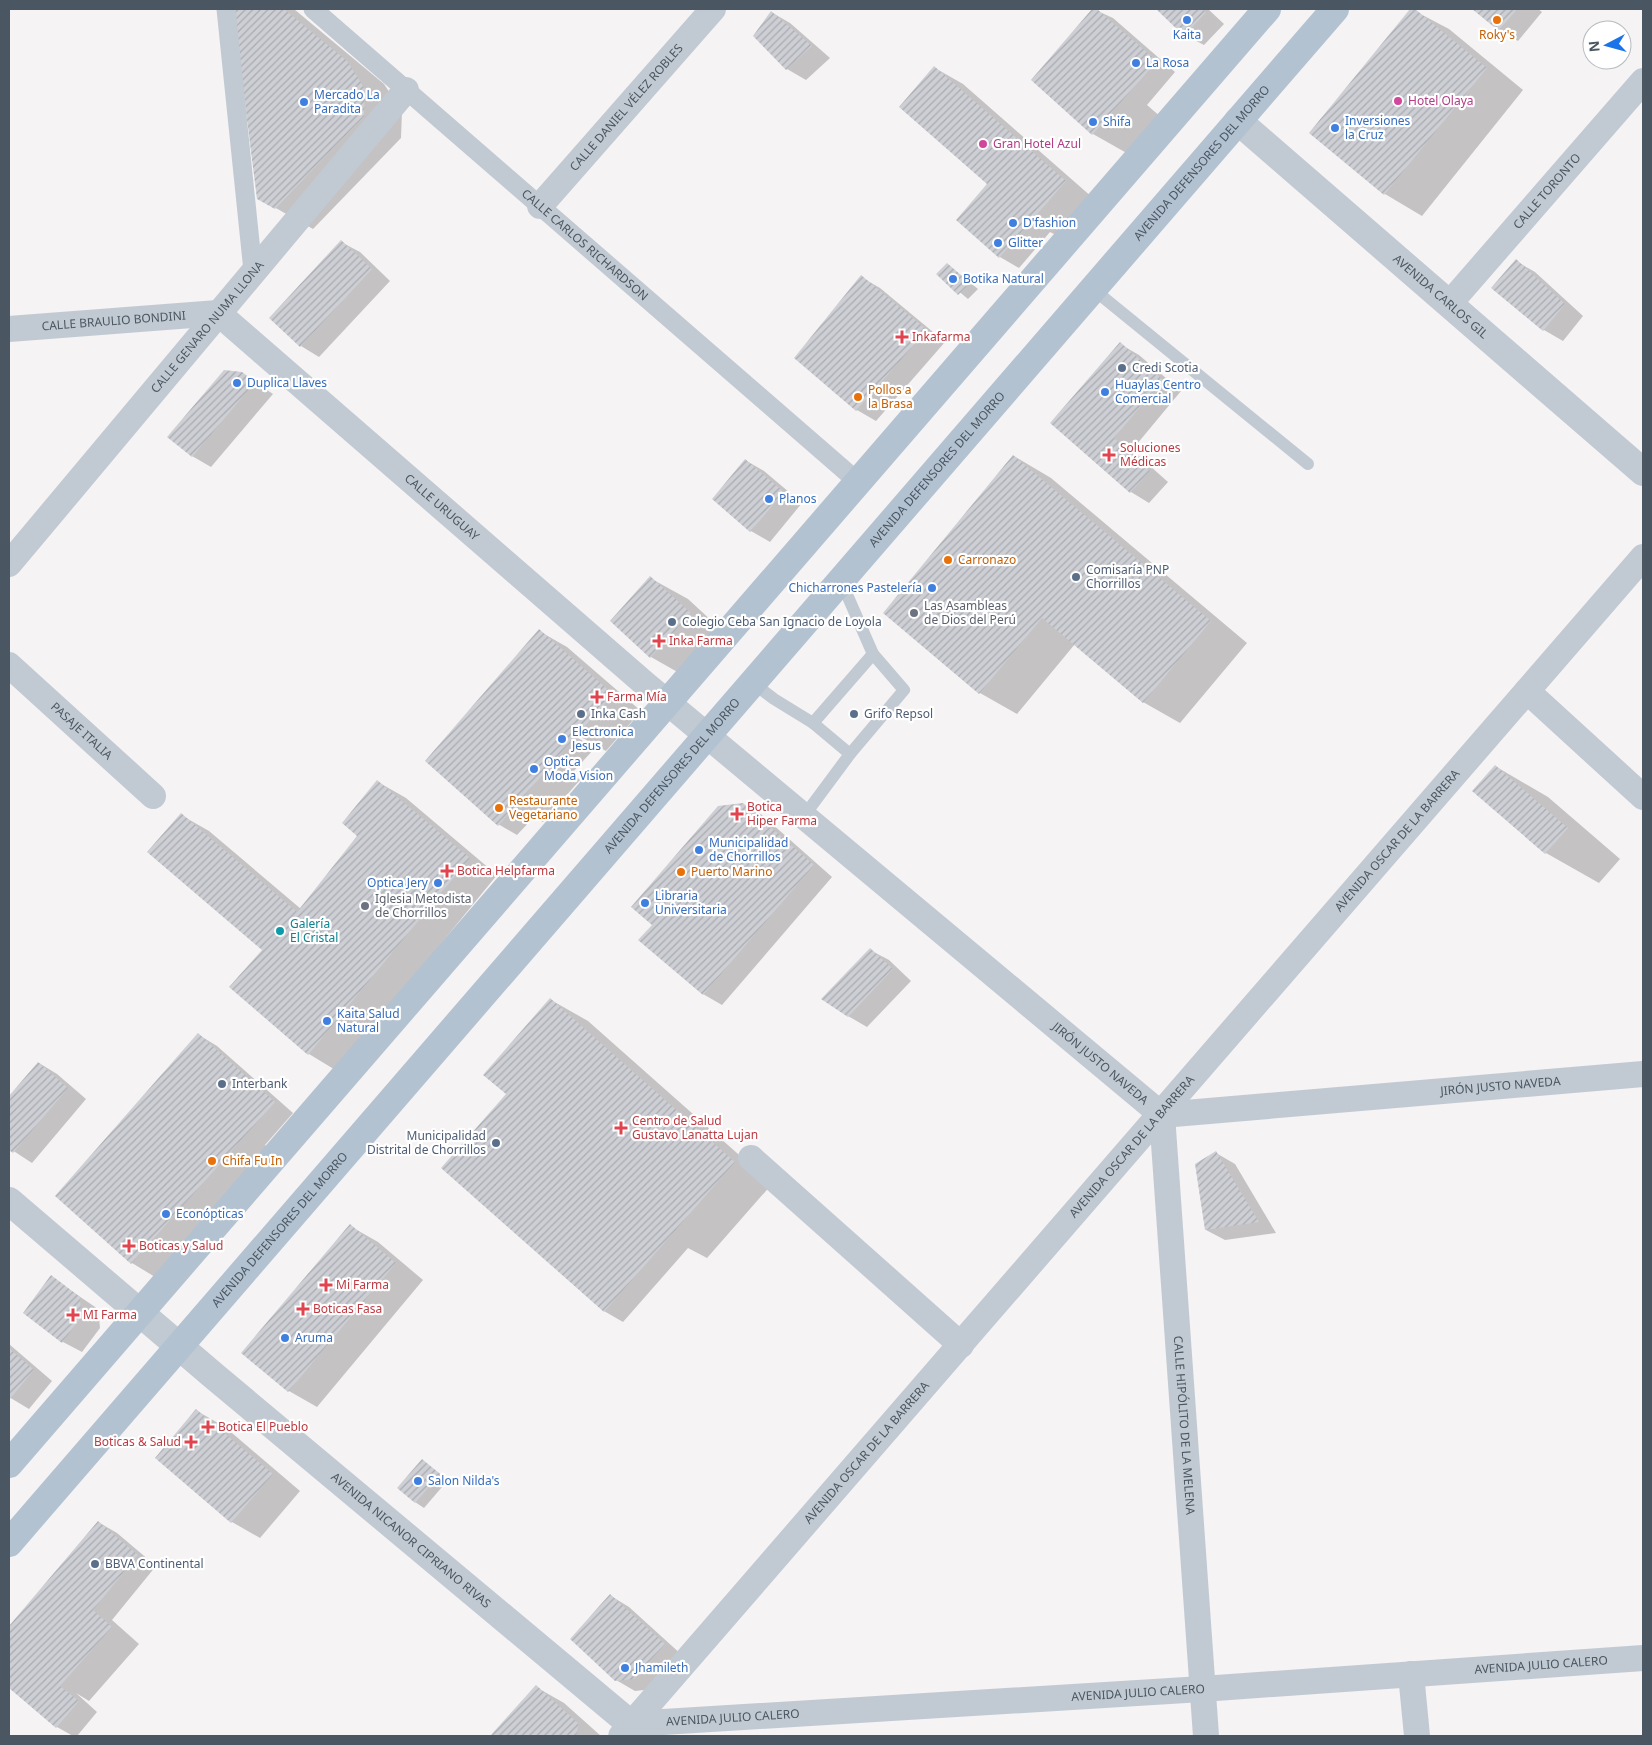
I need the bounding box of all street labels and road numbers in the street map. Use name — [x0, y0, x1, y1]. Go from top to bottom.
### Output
street label: CALLE DANIEL VÉLEZ ROBLES — [565, 40, 687, 175]
street label: AVENIDA DEFENSORES DEL MORRO — [1129, 81, 1273, 244]
street label: CALLE TORONTO — [1509, 149, 1584, 233]
street label: CALLE CARLOS RICHARDSON — [518, 185, 652, 304]
street label: AVENIDA CARLOS GIL — [1390, 250, 1492, 342]
street label: CALLE GENARO NUMA LLONA — [147, 257, 268, 397]
street label: CALLE BRAULIO BONDINI — [41, 306, 186, 334]
street label: AVENIDA DEFENSORES DEL MORRO — [865, 388, 1009, 551]
street label: CALLE URUGUAY — [401, 470, 483, 544]
street label: AVENIDA DEFENSORES DEL MORRO — [600, 694, 744, 857]
street label: PASAJE ITALIA — [47, 698, 117, 763]
street label: AVENIDA OSCAR DE LA BARRERA — [1330, 765, 1463, 915]
street label: JIRÓN JUSTO NAVEDA — [1048, 1017, 1153, 1108]
street label: AVENIDA OSCAR DE LA BARRERA — [1065, 1071, 1198, 1221]
street label: JIRÓN JUSTO NAVEDA — [1439, 1072, 1561, 1099]
street label: AVENIDA DEFENSORES DEL MORRO — [207, 1148, 351, 1311]
street label: CALLE HIPÓLITO DE LA MELENA — [1170, 1335, 1199, 1516]
street label: AVENIDA OSCAR DE LA BARRERA — [800, 1377, 933, 1527]
street label: AVENIDA NICANOR CIPRIANO RIVAS — [328, 1468, 495, 1612]
street label: AVENIDA JULIO CALERO — [1474, 1651, 1608, 1678]
street label: AVENIDA JULIO CALERO — [1071, 1680, 1205, 1705]
street label: AVENIDA JULIO CALERO — [666, 1705, 800, 1730]

